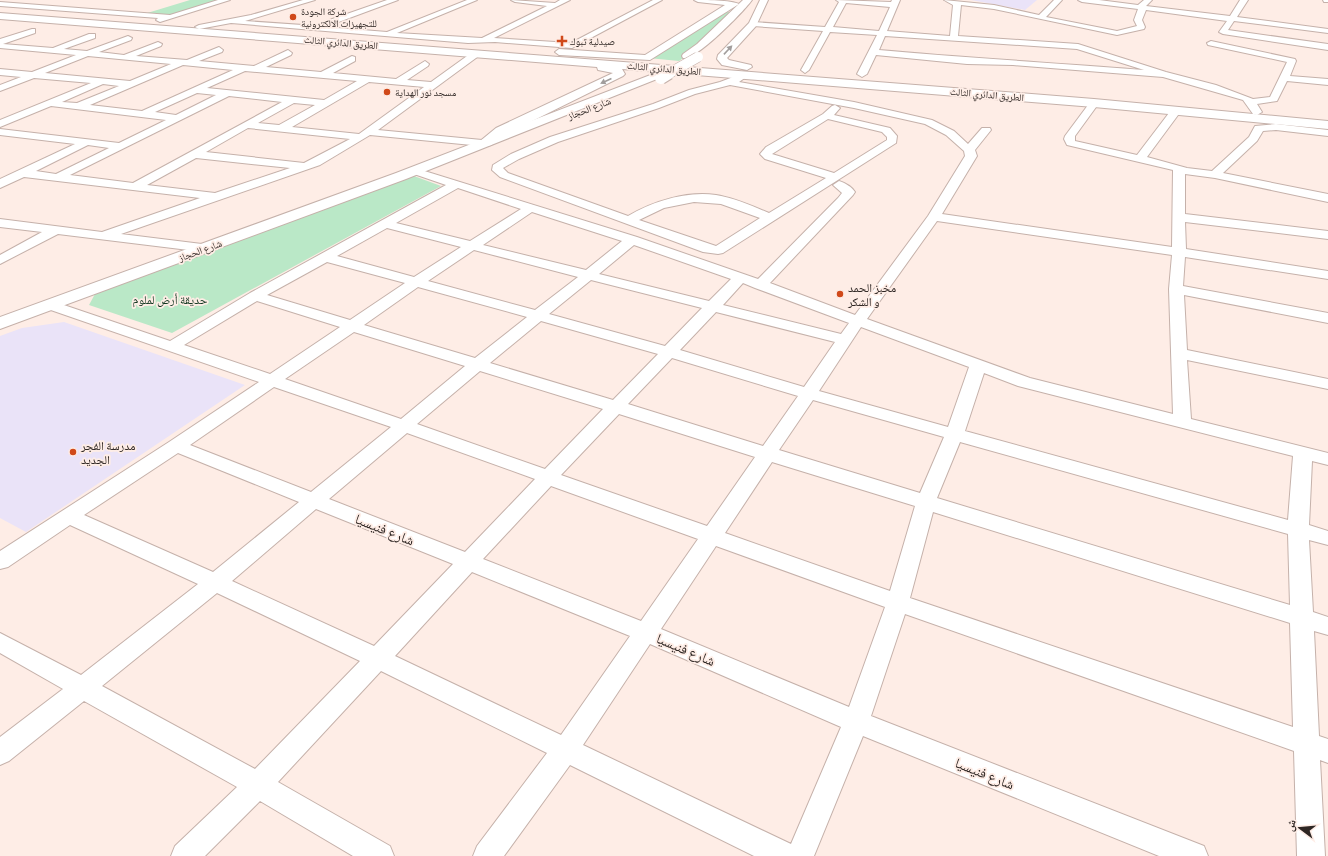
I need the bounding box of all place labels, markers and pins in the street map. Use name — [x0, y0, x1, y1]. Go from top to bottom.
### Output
place label: شركة الجودة للتجهيزات الالكترونية — [301, 5, 377, 29]
marker: شركة الجودة للتجهيزات الالكترونية — [288, 12, 298, 22]
place label: صيدلية تبوك — [570, 35, 615, 47]
marker: صيدلية تبوك — [557, 36, 567, 46]
place label: مسجد نور الهداية — [395, 86, 457, 98]
marker: مسجد نور الهداية — [382, 87, 392, 97]
place label: مخبز الحمد و الشكر — [847, 280, 896, 308]
marker: مخبز الحمد و الشكر — [835, 289, 845, 299]
place label: مدرسة الفجر الجديد — [80, 438, 135, 467]
marker: مدرسة الفجر الجديد — [68, 447, 78, 457]

